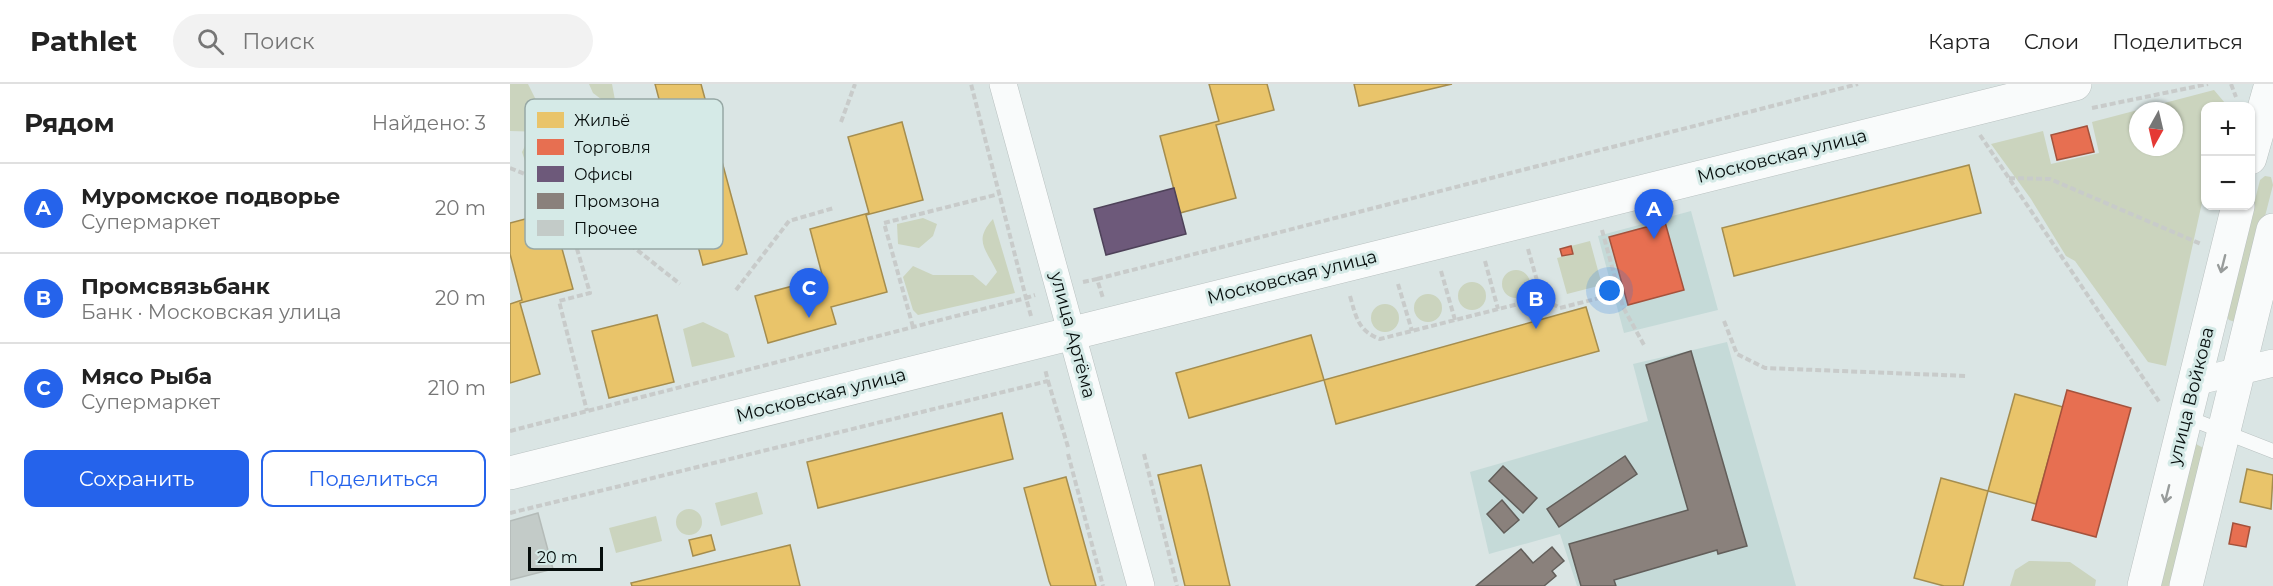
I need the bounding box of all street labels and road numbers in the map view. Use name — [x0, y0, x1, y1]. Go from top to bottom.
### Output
street label: Московская улица — [1695, 124, 1869, 188]
street label: Московская улица — [1205, 245, 1379, 309]
street label: улица Артёма — [1045, 268, 1100, 401]
street label: улица Войкова — [2163, 325, 2219, 468]
street label: Московская улица — [734, 363, 908, 427]

